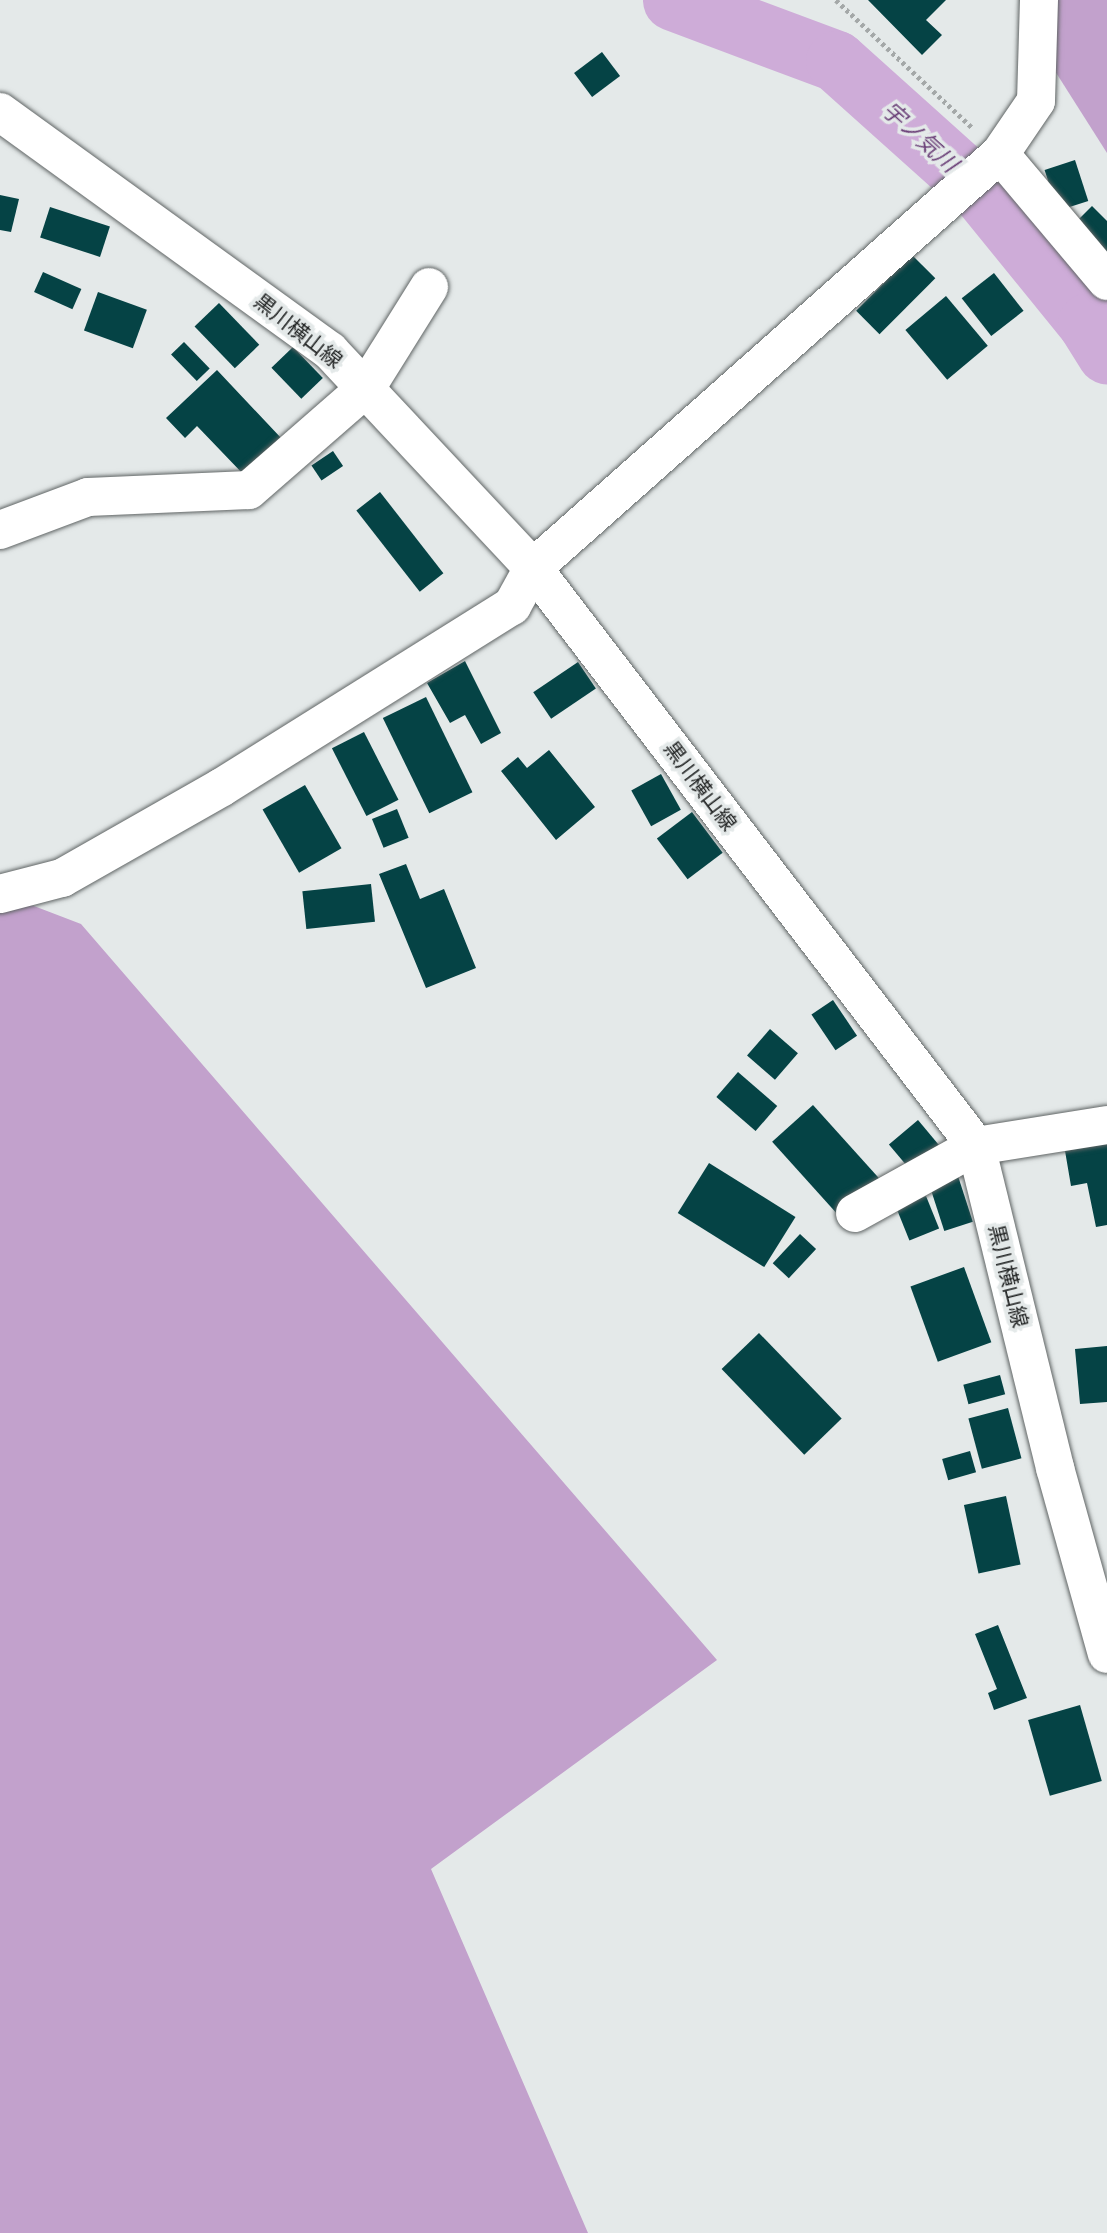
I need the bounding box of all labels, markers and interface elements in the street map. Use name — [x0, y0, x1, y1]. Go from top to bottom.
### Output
water label: 宇ノ気川 — [877, 96, 963, 178]
street label: 黒川横山線 — [249, 289, 347, 373]
street label: 黒川横山線 — [658, 736, 742, 836]
street label: 黒川横山線 — [983, 1222, 1033, 1330]

